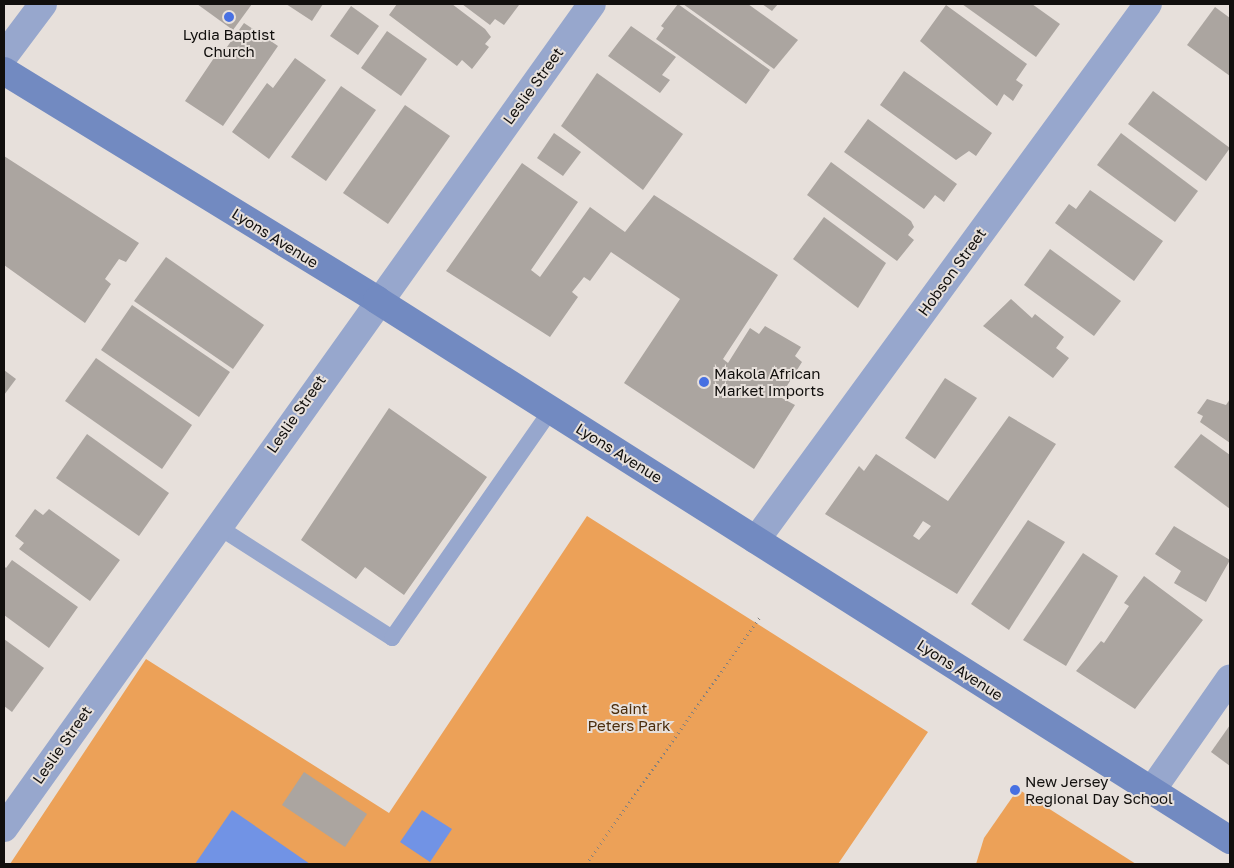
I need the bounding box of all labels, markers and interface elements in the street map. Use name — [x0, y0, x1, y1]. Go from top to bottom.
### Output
marker: Lydia Baptist Church — [223, 11, 235, 23]
place label: Lydia Baptist Church — [183, 25, 275, 60]
street label: Leslie Street — [499, 44, 567, 128]
street label: Lyons Avenue — [229, 204, 321, 272]
street label: Hobson Street — [914, 225, 990, 319]
place label: Makola African Market Imports — [714, 364, 824, 399]
street label: Leslie Street — [263, 372, 329, 456]
marker: Makola African Market Imports — [698, 376, 710, 388]
street label: Lyons Avenue — [573, 419, 665, 487]
street label: Lyons Avenue — [914, 636, 1006, 704]
park label: Saint Peters Park — [587, 699, 671, 734]
street label: Leslie Street — [29, 703, 95, 787]
place label: New Jersey Regional Day School — [1025, 772, 1173, 807]
marker: New Jersey Regional Day School — [1009, 784, 1021, 796]

